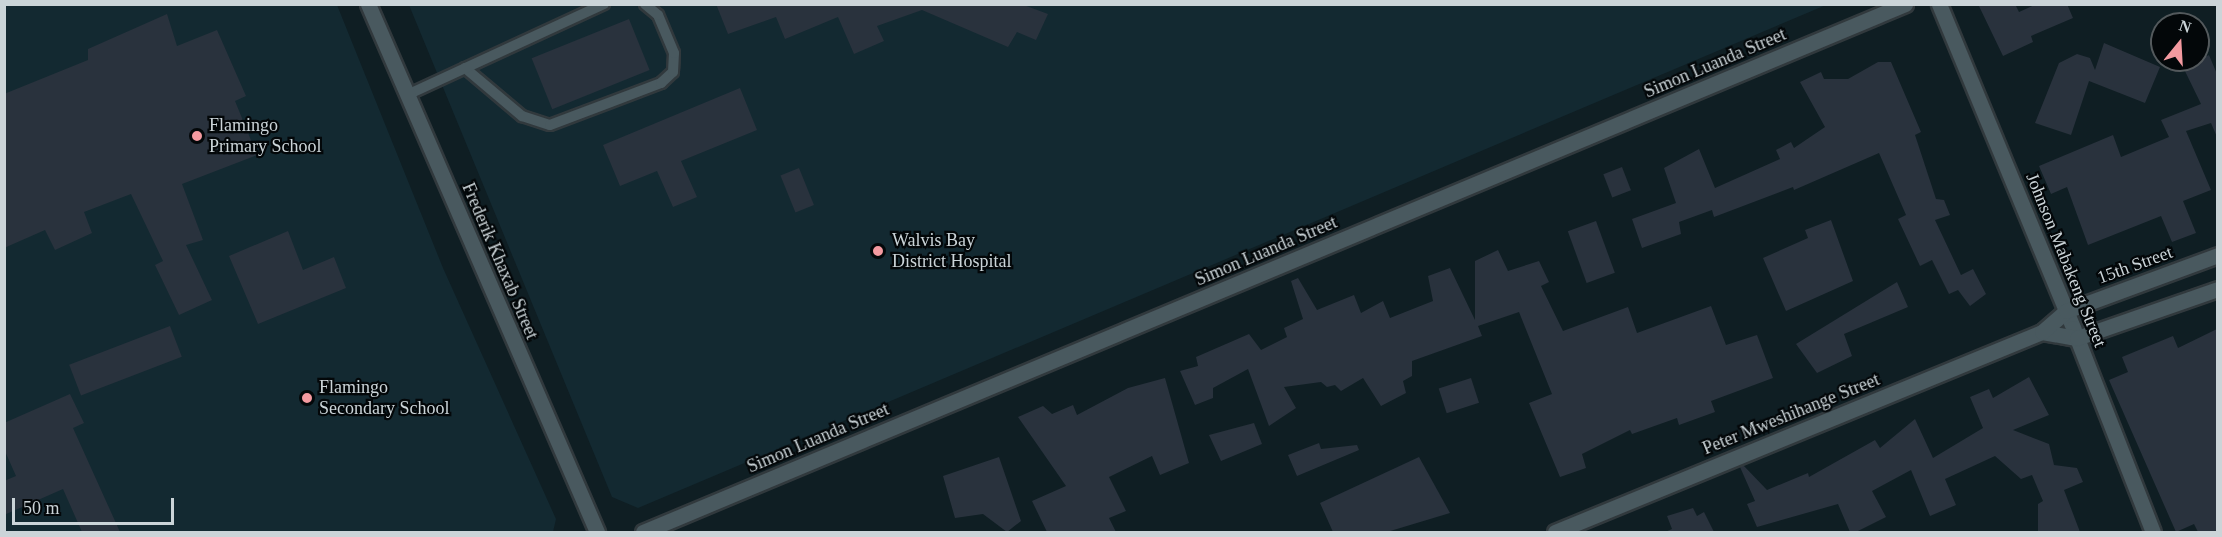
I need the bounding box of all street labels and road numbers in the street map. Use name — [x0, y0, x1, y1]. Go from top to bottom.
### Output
street label: Simon Luanda Street — [1641, 23, 1789, 103]
street label: Johnson Mabakeng Street — [2021, 170, 2111, 350]
street label: Frederik Khaxab Street — [457, 179, 543, 343]
street label: Simon Luanda Street — [1192, 211, 1340, 291]
street label: 15th Street — [2094, 241, 2176, 289]
street label: Peter Mweshihange Street — [1699, 369, 1883, 459]
street label: Simon Luanda Street — [744, 398, 892, 478]

